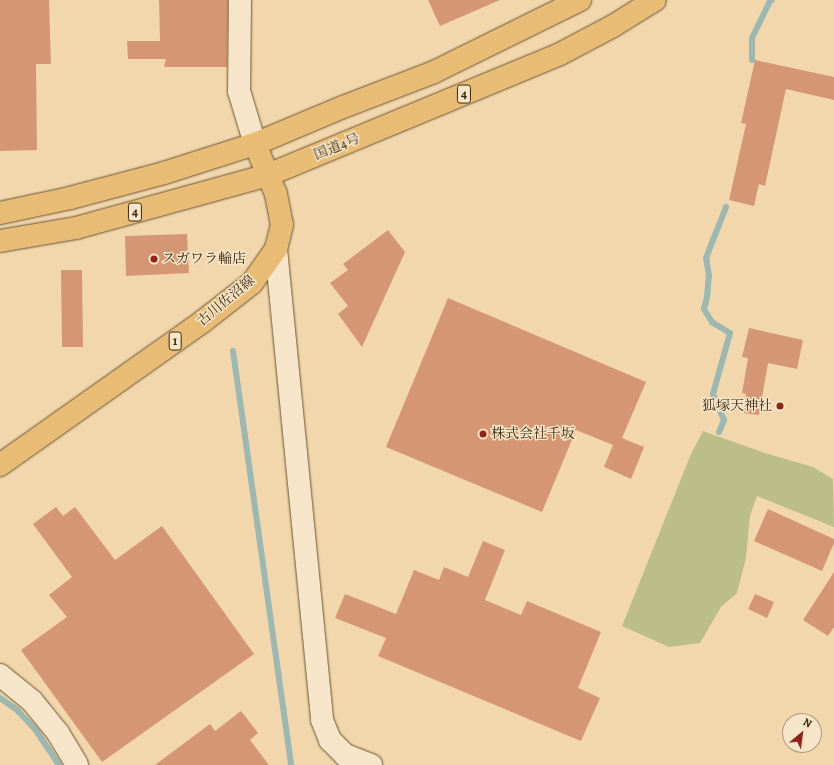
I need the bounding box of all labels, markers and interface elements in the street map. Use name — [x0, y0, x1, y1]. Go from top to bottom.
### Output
road number: 4 — [456, 83, 472, 105]
street label: 国道4号 — [311, 130, 363, 164]
road number: 4 — [127, 201, 143, 223]
place label: スガワラ輪店 — [162, 251, 246, 267]
marker: スガワラ輪店 — [149, 254, 159, 264]
street label: 古川佐沼線 — [194, 272, 258, 330]
road number: 1 — [168, 330, 182, 352]
place label: 狐塚天神社 — [702, 398, 772, 414]
marker: 狐塚天神社 — [775, 401, 785, 411]
place label: 株式会社千坂 — [491, 426, 575, 442]
marker: 株式会社千坂 — [478, 429, 488, 439]
north arrow — [782, 713, 822, 753]
text: N — [800, 714, 815, 731]

